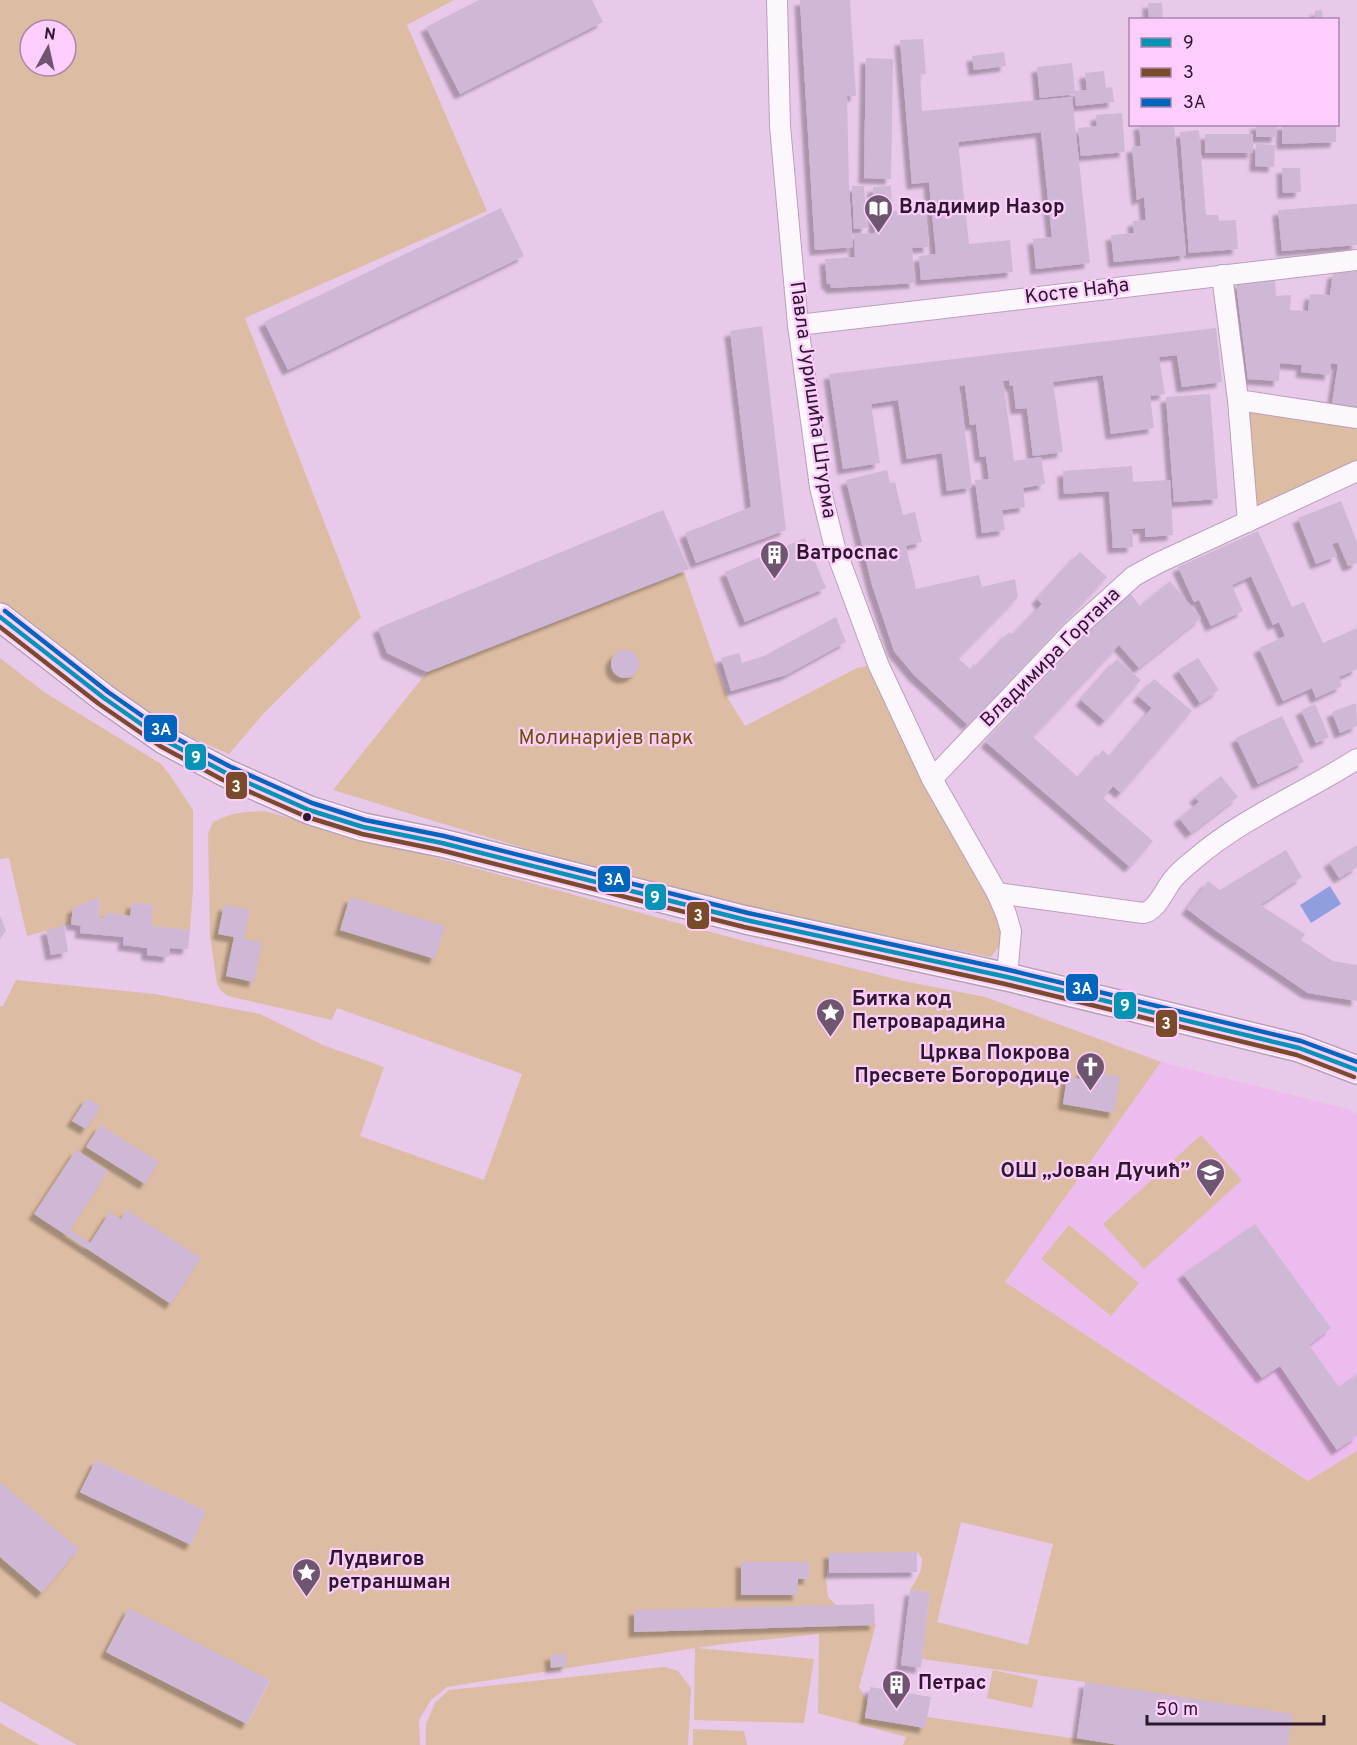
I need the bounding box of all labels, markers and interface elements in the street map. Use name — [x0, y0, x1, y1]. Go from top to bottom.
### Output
north arrow — [18, 18, 78, 78]
legend — [1129, 18, 1339, 126]
text: N — [43, 24, 57, 46]
text: 9 — [1183, 32, 1194, 55]
text: 3 — [1183, 62, 1194, 85]
text: 3A — [1183, 92, 1206, 115]
library icon: Владимир Назор — [862, 192, 894, 234]
place label: Владимир Назор — [899, 195, 1064, 221]
street label: Косте Нађа — [1023, 273, 1131, 311]
street label: Павла Јуришића Штурма — [782, 280, 842, 520]
building icon: Ватроспас — [759, 538, 791, 580]
place label: Ватроспас — [796, 541, 899, 567]
street label: Владимира Гортана — [975, 582, 1127, 734]
line badge: 3A — [143, 714, 178, 743]
text: 3A — [151, 721, 171, 741]
park label: Молинаријев парк — [519, 726, 693, 752]
line badge: 9 — [184, 743, 207, 771]
text: 9 — [191, 749, 201, 769]
line badge: 3 — [225, 771, 248, 800]
text: 3 — [231, 778, 241, 798]
unlabelled marker — [301, 811, 313, 823]
line badge: 3A — [597, 865, 631, 893]
text: 3A — [604, 871, 624, 891]
line badge: 9 — [644, 883, 667, 911]
text: 9 — [650, 889, 660, 909]
line badge: 3 — [686, 901, 710, 930]
text: 3 — [693, 907, 703, 927]
line badge: 3A — [1065, 973, 1099, 1002]
text: 3A — [1072, 980, 1092, 1000]
place label: Битка код Петроварадина — [852, 987, 1006, 1036]
line badge: 9 — [1113, 991, 1137, 1020]
place icon: Битка код Петроварадина — [815, 996, 847, 1038]
text: 9 — [1120, 997, 1130, 1017]
line badge: 3 — [1155, 1009, 1178, 1038]
text: 3 — [1161, 1015, 1171, 1035]
place label: Црква Покрова Пресвете Богородице — [855, 1041, 1070, 1090]
church icon: Црква Покрова Пресвете Богородице — [1075, 1050, 1107, 1092]
school or university icon: ОШ „Јован Дучић” — [1195, 1156, 1227, 1198]
place label: ОШ „Јован Дучић” — [1001, 1159, 1190, 1185]
place label: Лудвигов ретраншман — [328, 1547, 451, 1596]
place icon: Лудвигов ретраншман — [291, 1556, 323, 1598]
building icon: Петрас — [881, 1668, 913, 1710]
place label: Петрас — [918, 1671, 987, 1697]
scale bar — [1147, 1688, 1324, 1726]
text: 50 m — [1156, 1699, 1198, 1722]

